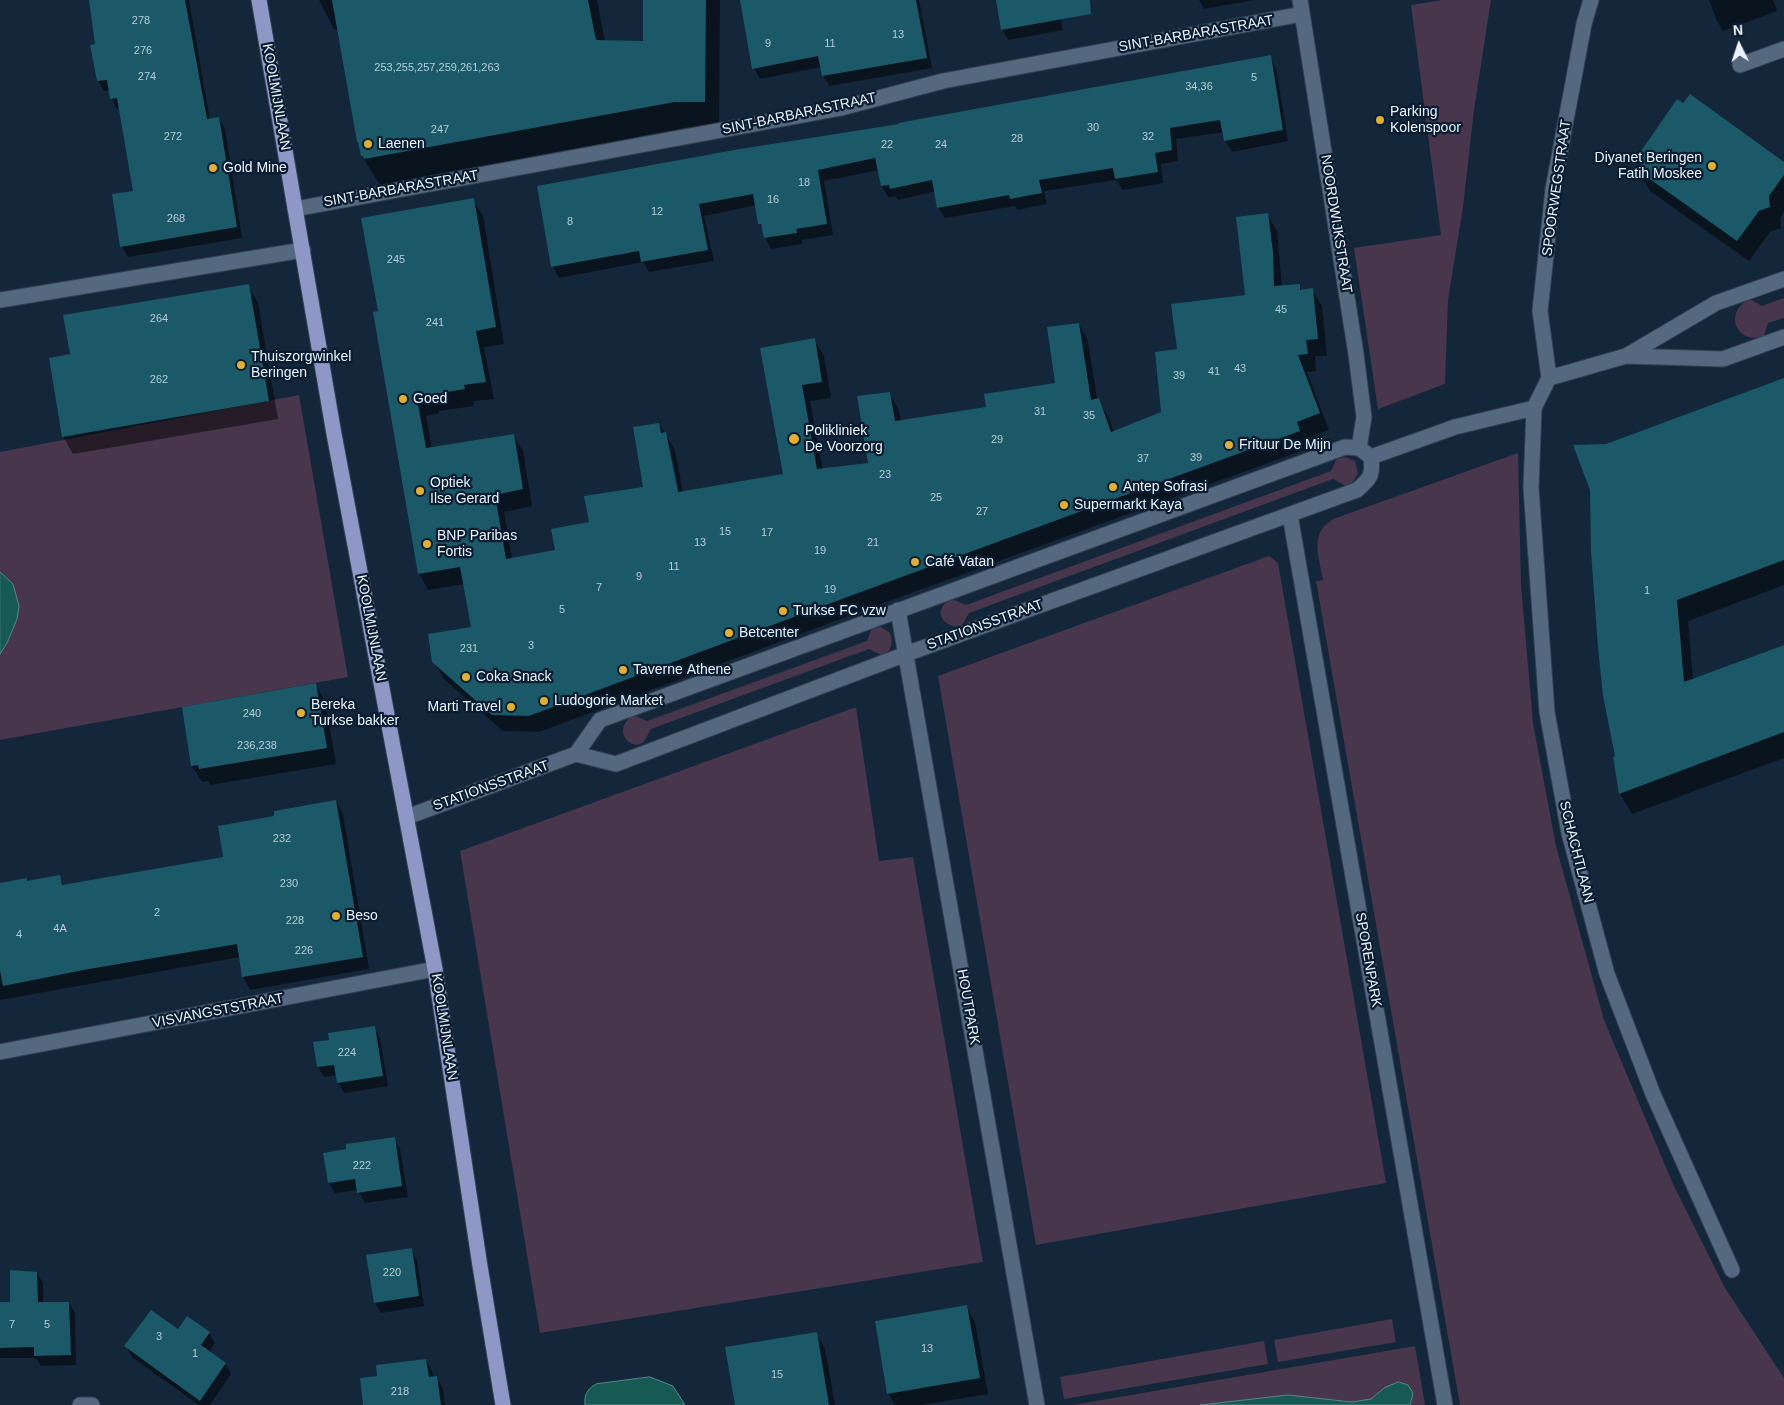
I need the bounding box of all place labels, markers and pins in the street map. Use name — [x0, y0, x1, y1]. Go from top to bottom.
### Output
place label: Parking Kolenspoor — [1390, 104, 1461, 136]
marker: Parking Kolenspoor — [1374, 114, 1386, 126]
place label: Laenen — [378, 136, 425, 152]
marker: Laenen — [362, 138, 374, 150]
place label: Diyanet Beringen Fatih Moskee — [1595, 150, 1702, 182]
place label: Gold Mine — [223, 160, 287, 176]
marker: Diyanet Beringen Fatih Moskee — [1706, 160, 1718, 172]
marker: Gold Mine — [207, 162, 219, 174]
place label: Thuiszorgwinkel Beringen — [251, 349, 351, 382]
marker: Thuiszorgwinkel Beringen — [235, 359, 247, 371]
place label: Goed — [413, 391, 447, 407]
marker: Goed — [397, 393, 409, 405]
place label: Polikliniek De Voorzorg — [805, 423, 883, 456]
marker: Polikliniek De Voorzorg — [787, 432, 801, 446]
place label: Frituur De Mijn — [1239, 437, 1331, 453]
marker: Frituur De Mijn — [1223, 439, 1235, 451]
place label: Optiek Ilse Gerard — [430, 475, 499, 508]
place label: Antep Sofrasi — [1123, 479, 1207, 495]
marker: Antep Sofrasi — [1107, 481, 1119, 493]
marker: Optiek Ilse Gerard — [414, 485, 426, 497]
place label: Supermarkt Kaya — [1074, 497, 1182, 513]
marker: Supermarkt Kaya — [1058, 499, 1070, 511]
place label: BNP Paribas Fortis — [437, 528, 517, 560]
marker: BNP Paribas Fortis — [421, 538, 433, 550]
place label: Café Vatan — [925, 554, 994, 570]
marker: Café Vatan — [909, 556, 921, 568]
place label: Turkse FC vzw — [793, 603, 886, 619]
marker: Turkse FC vzw — [777, 605, 789, 617]
place label: Betcenter — [739, 625, 799, 641]
marker: Betcenter — [723, 627, 735, 639]
place label: Taverne Athene — [633, 662, 731, 678]
marker: Taverne Athene — [617, 664, 629, 676]
place label: Coka Snack — [476, 669, 551, 685]
marker: Coka Snack — [460, 671, 472, 683]
place label: Ludogorie Market — [554, 693, 663, 709]
marker: Ludogorie Market — [538, 695, 550, 707]
place label: Bereka Turkse bakker — [311, 697, 399, 730]
place label: Marti Travel — [428, 699, 501, 715]
marker: Marti Travel — [505, 701, 517, 713]
marker: Bereka Turkse bakker — [295, 707, 307, 719]
place label: Beso — [346, 908, 378, 924]
marker: Beso — [330, 910, 342, 922]

